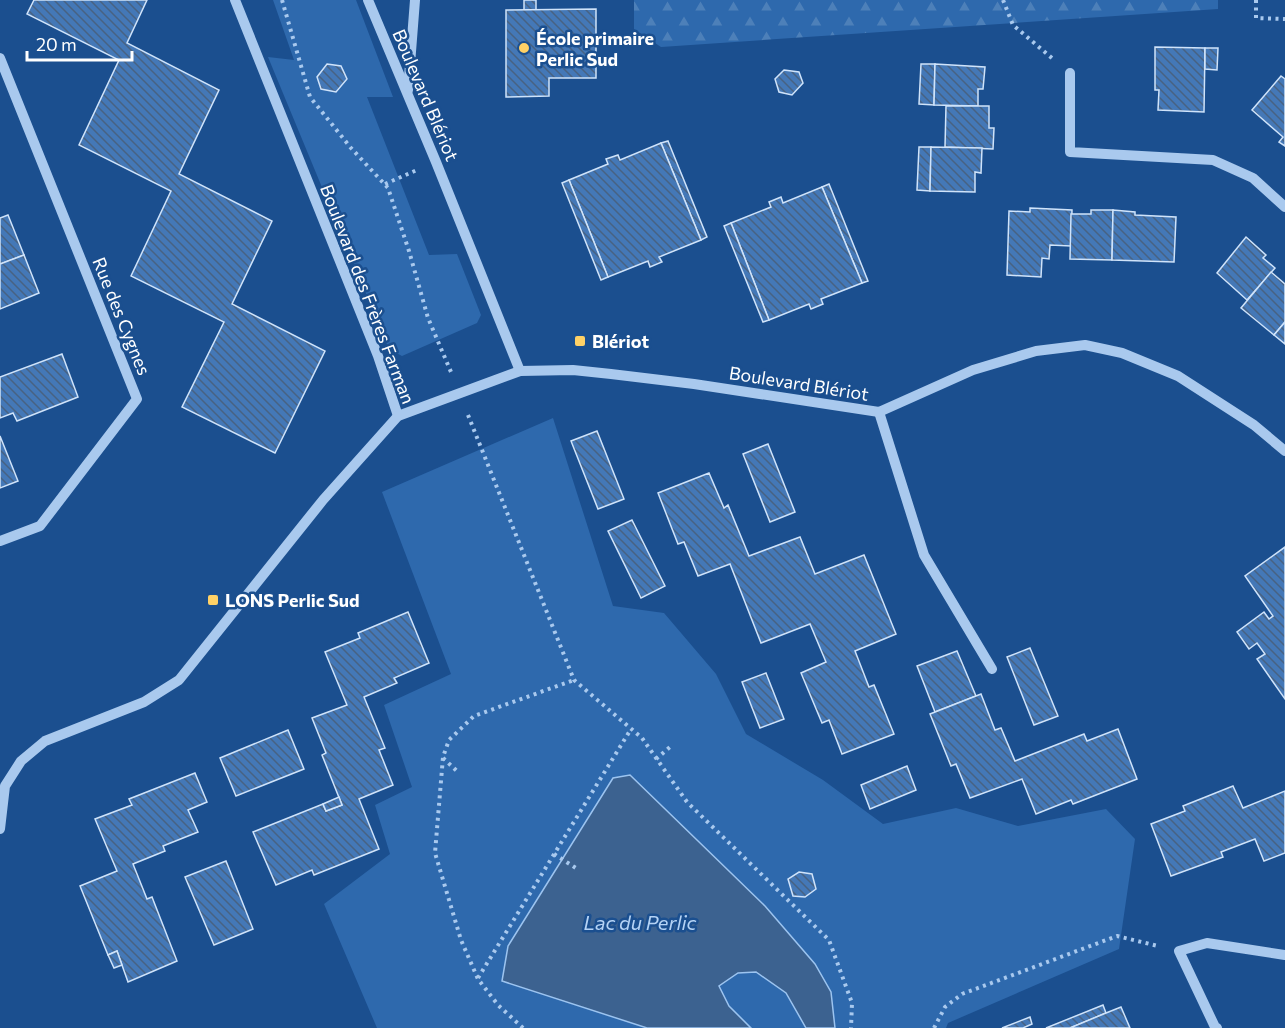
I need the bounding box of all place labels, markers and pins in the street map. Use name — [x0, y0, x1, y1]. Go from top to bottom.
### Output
place label: École primaire Perlic Sud — [536, 27, 654, 70]
marker: École primaire Perlic Sud — [517, 41, 531, 55]
place label: Blériot — [592, 330, 649, 352]
marker: Blériot — [573, 334, 587, 348]
place label: LONS Perlic Sud — [225, 589, 360, 611]
marker: LONS Perlic Sud — [206, 593, 220, 607]

